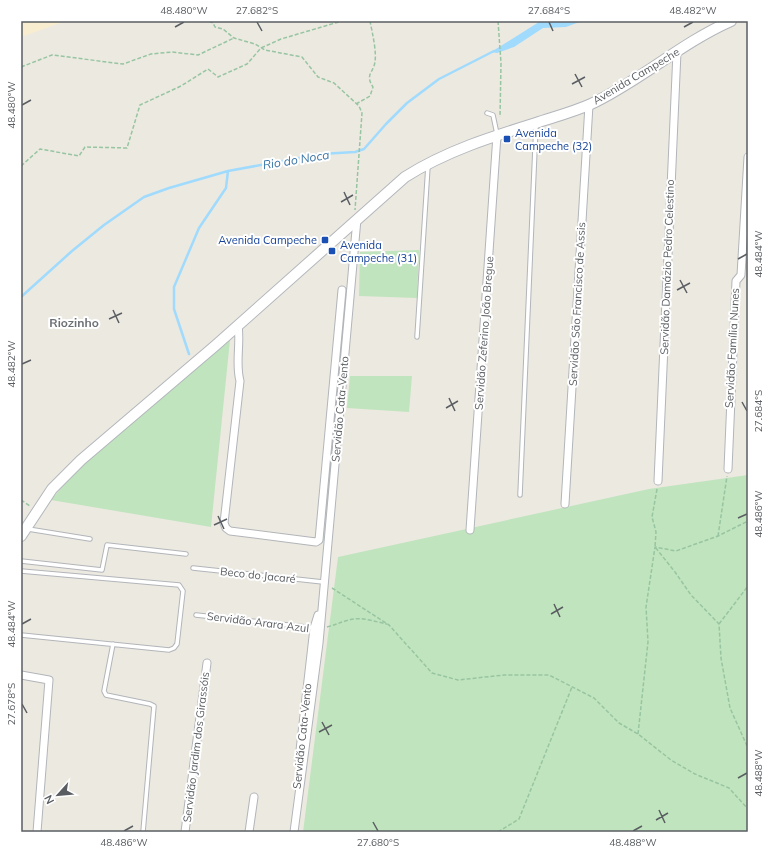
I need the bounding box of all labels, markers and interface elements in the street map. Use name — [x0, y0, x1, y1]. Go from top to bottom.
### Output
text: 48.480°W — [160, 4, 208, 17]
text: 27.682°S — [236, 4, 278, 17]
text: 27.684°S — [528, 4, 570, 17]
text: 48.482°W — [669, 4, 717, 17]
street label: Avenida Campeche — [590, 45, 682, 107]
text: 48.480°W — [5, 81, 18, 129]
place label: Avenida Campeche (32) — [515, 126, 592, 153]
marker: Avenida Campeche (32) — [502, 134, 512, 144]
water label: Rio do Noca — [262, 147, 330, 172]
street label: Servidão Damázio Pedro Celestino — [657, 179, 677, 355]
street label: Servidão São Francisco de Assis — [566, 222, 588, 386]
text: 48.484°W — [752, 230, 765, 278]
place label: Avenida Campeche — [218, 233, 317, 247]
marker: Avenida Campeche — [320, 235, 330, 245]
place label: Avenida Campeche (31) — [340, 238, 417, 265]
marker: Avenida Campeche (31) — [327, 246, 337, 256]
street label: Servidão Zeferino João Bregue — [472, 256, 496, 410]
street label: Servidão Família Nunes — [722, 288, 742, 408]
district label: Riozinho — [49, 315, 99, 330]
text: 48.482°W — [5, 340, 18, 388]
street label: Servidão Cata-Vento — [328, 356, 352, 462]
text: 27.684°S — [752, 390, 765, 432]
text: 48.486°W — [752, 490, 765, 538]
street label: Beco do Jacaré — [220, 564, 296, 586]
text: 48.484°W — [5, 600, 18, 648]
street label: Servidão Arara Azul — [206, 609, 310, 635]
street label: Servidão Jardim dos Girassóis — [180, 671, 212, 823]
text: 27.678°S — [5, 683, 18, 725]
street label: Servidão Cata-Vento — [289, 683, 315, 789]
text: 48.488°W — [752, 749, 765, 797]
north arrow — [38, 775, 78, 815]
text: N — [41, 793, 57, 806]
text: 48.486°W — [100, 836, 148, 849]
text: 27.680°S — [357, 836, 399, 849]
text: 48.488°W — [609, 836, 657, 849]

